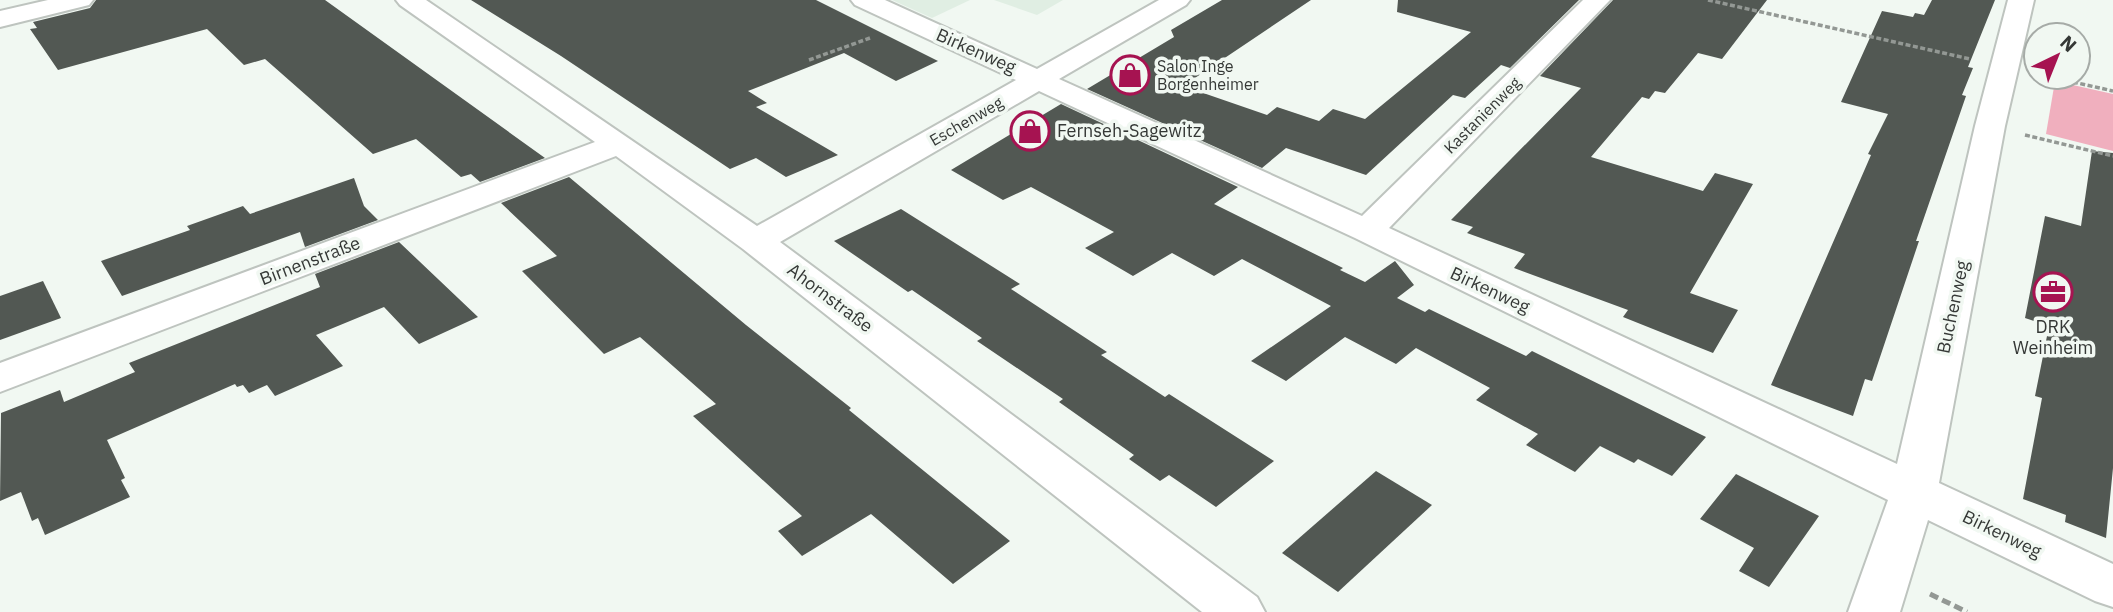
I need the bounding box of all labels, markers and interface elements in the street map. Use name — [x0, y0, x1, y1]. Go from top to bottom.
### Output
north arrow — [2022, 21, 2092, 91]
street label: Birkenweg — [933, 23, 1020, 79]
text: N — [2055, 30, 2082, 57]
shop icon: Salon Inge Borgenheimer — [1109, 54, 1151, 96]
place label: Salon Inge Borgenheimer — [1157, 56, 1259, 94]
street label: Kastanienweg — [1439, 72, 1525, 158]
street label: Eschenweg — [926, 92, 1007, 150]
shop icon: Fernseh-Sagewitz — [1009, 110, 1051, 152]
place label: Fernseh-Sagewitz — [1057, 119, 1201, 142]
street label: Birnenstraße — [256, 231, 363, 290]
street label: Ahornstraße — [783, 258, 878, 337]
street label: Buchenweg — [1931, 258, 1974, 355]
street label: Birkenweg — [1447, 261, 1534, 318]
office icon: DRK Weinheim — [2032, 271, 2074, 313]
place label: DRK Weinheim — [2013, 315, 2093, 359]
street label: Birkenweg — [1959, 505, 2046, 563]

